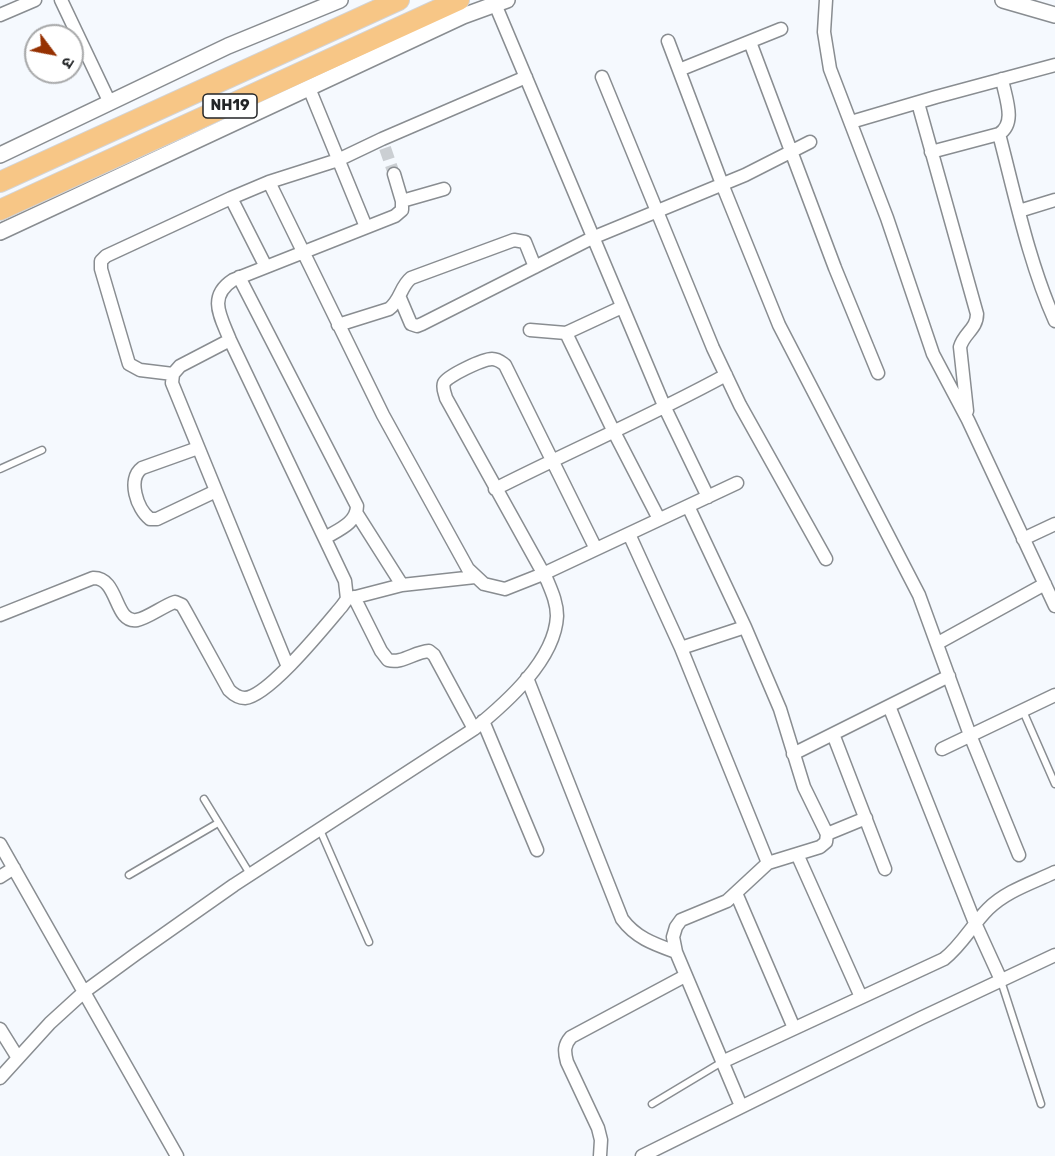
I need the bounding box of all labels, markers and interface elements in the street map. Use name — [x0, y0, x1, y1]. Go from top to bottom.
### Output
north arrow — [24, 24, 84, 84]
text: उ — [57, 54, 79, 72]
road number: NH19 — [203, 94, 257, 118]

